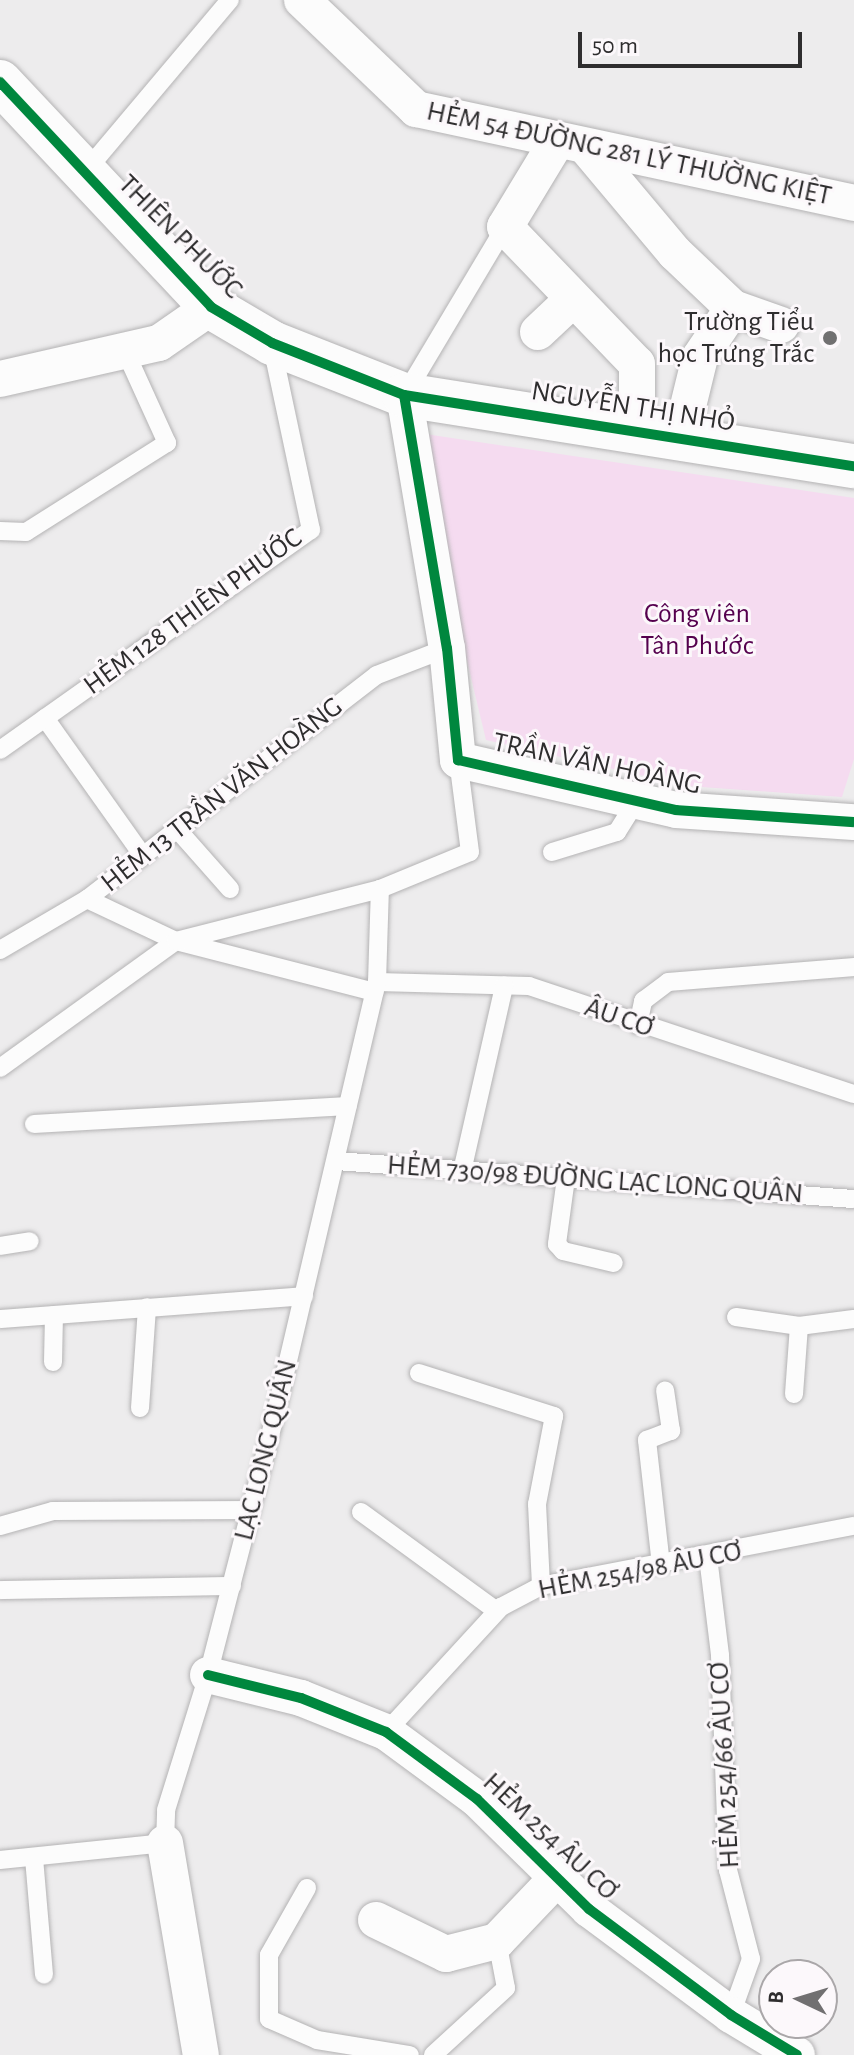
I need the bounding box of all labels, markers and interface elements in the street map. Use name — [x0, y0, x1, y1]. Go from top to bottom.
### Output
scale bar — [582, 16, 806, 66]
text: 50 m — [592, 34, 638, 58]
street label: HẺM 54 ĐƯỜNG 281 LÝ THƯỜNG KIỆT — [423, 95, 835, 213]
street label: THIÊN PHƯỚC — [111, 168, 249, 306]
place label: Trường Tiểu học Trưng Trắc — [658, 305, 814, 371]
marker: Trường Tiểu học Trưng Trắc — [821, 329, 839, 347]
street label: NGUYỄN THỊ NHỎ — [529, 374, 737, 440]
street label: HẺM 128 THIÊN PHƯỚC — [77, 522, 309, 702]
park label: Công viên Tân Phước — [640, 597, 754, 663]
street label: HẺM 13 TRẦN VĂN HOÀNG — [95, 690, 349, 900]
street label: TRẦN VĂN HOÀNG — [490, 726, 704, 802]
street label: ÂU CƠ — [580, 991, 658, 1045]
street label: HẺM 730/98 ĐƯỜNG LẠC LONG QUÂN — [386, 1149, 804, 1211]
street label: LẠC LONG QUÂN — [227, 1356, 305, 1544]
street label: HẺM 254/98 ÂU CƠ — [535, 1535, 745, 1607]
street label: HẺM 254/66 ÂU CƠ — [703, 1661, 747, 1869]
street label: HẺM 254 ÂU CƠ — [475, 1766, 625, 1908]
north arrow — [758, 1959, 838, 2039]
text: B — [765, 1990, 787, 2005]

